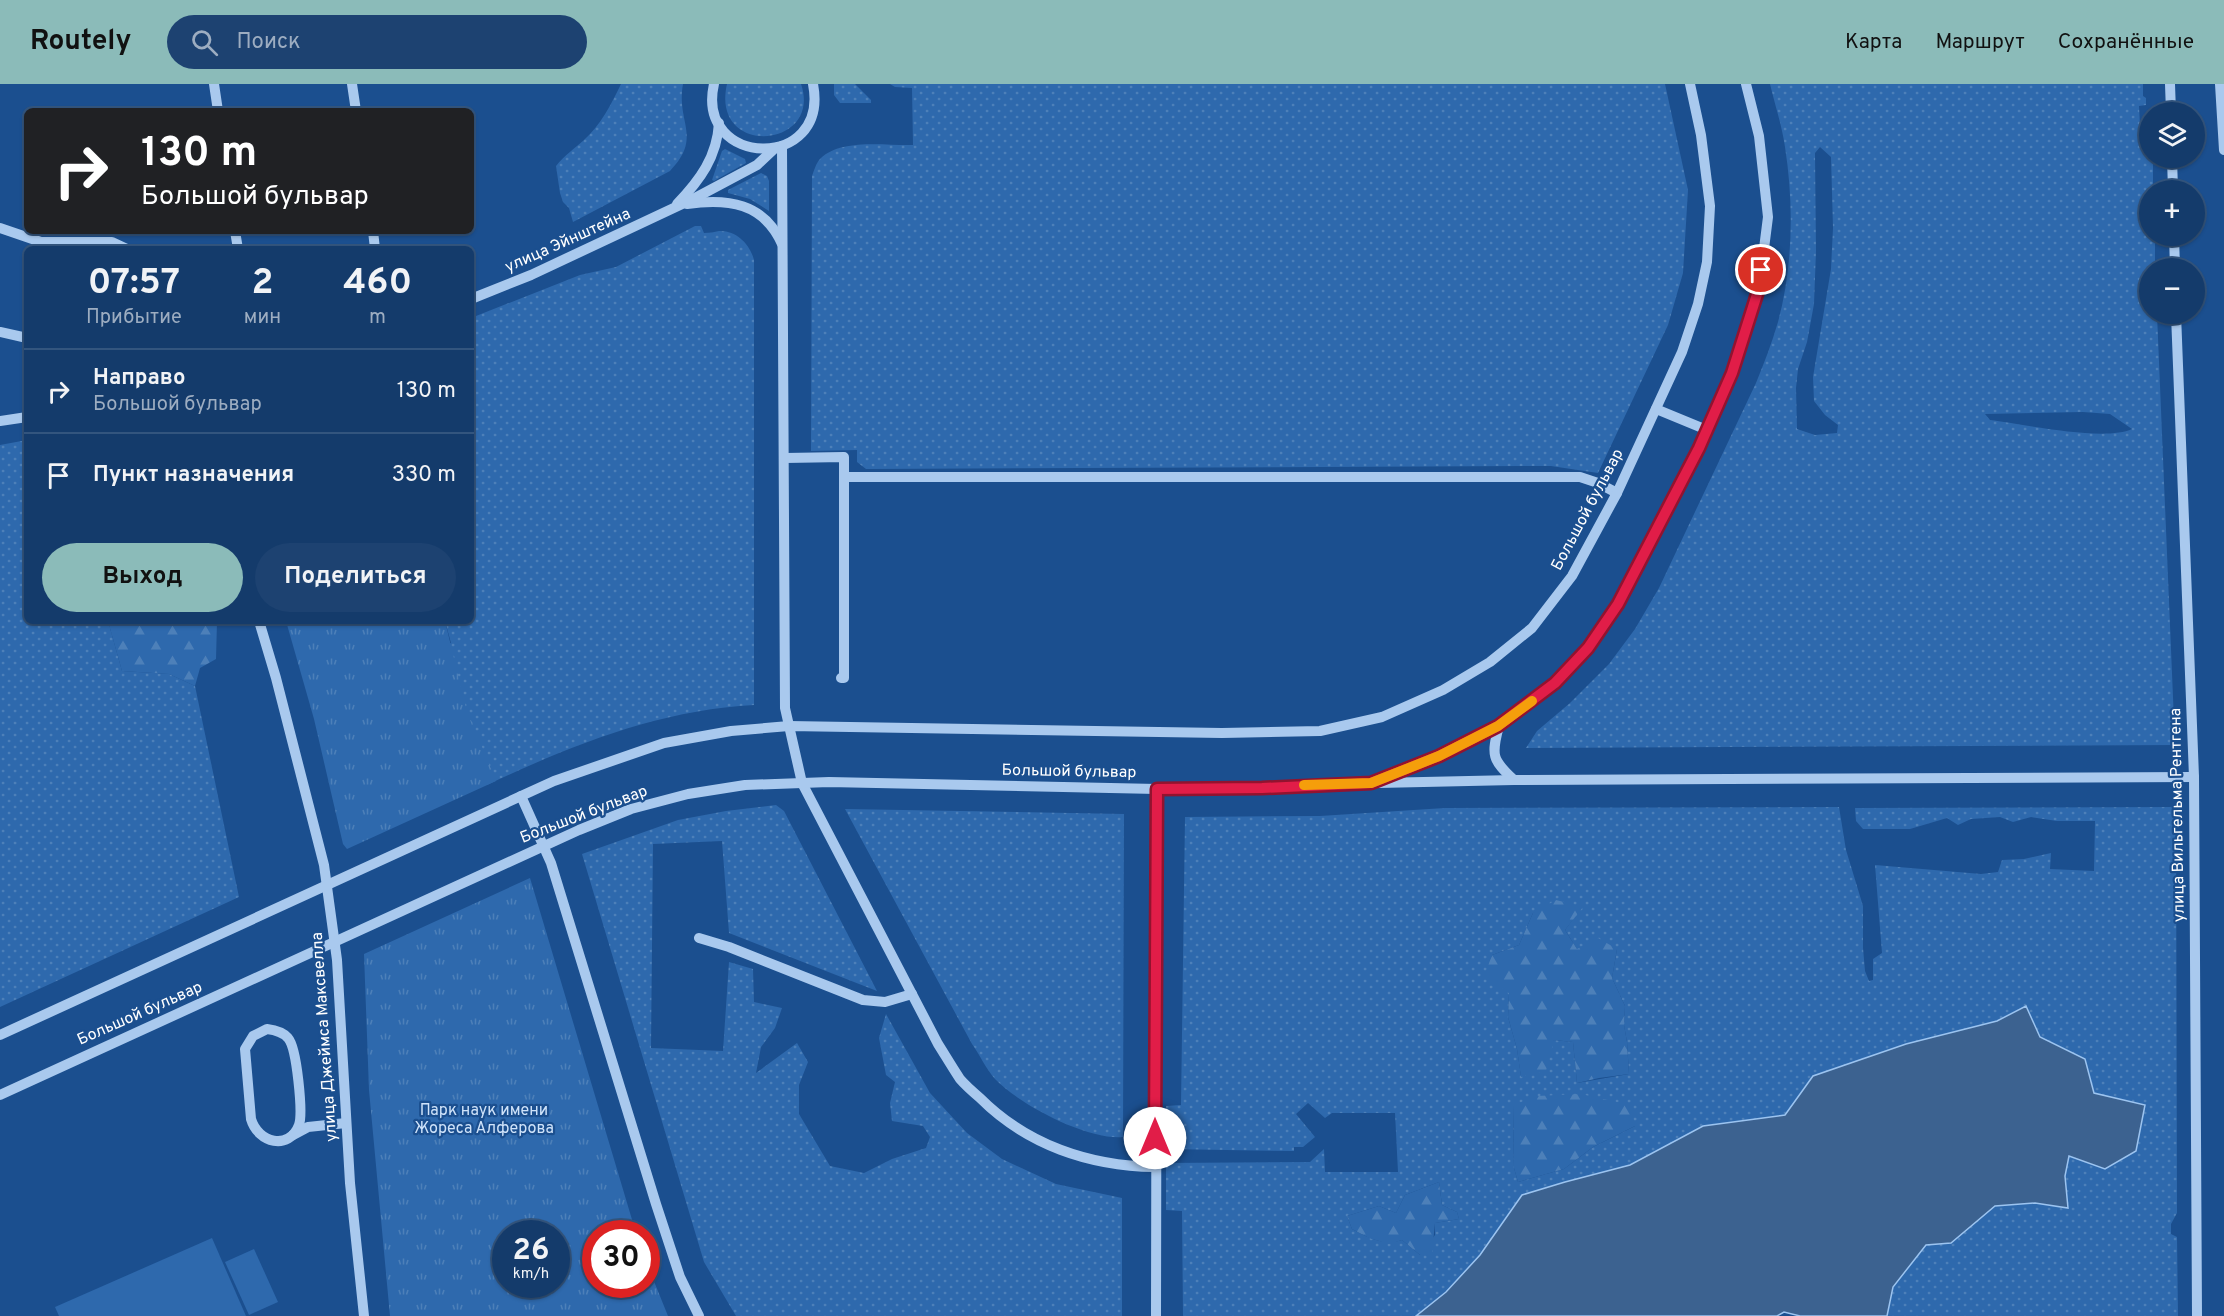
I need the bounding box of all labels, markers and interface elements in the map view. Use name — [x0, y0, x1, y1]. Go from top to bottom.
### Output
search box — [167, 15, 587, 69]
text: Routely — [30, 24, 131, 60]
icon: search — [188, 26, 221, 59]
text: Поиск — [236, 29, 301, 56]
text: Карта — [1845, 29, 1902, 56]
text: Маршрут — [1935, 29, 2025, 56]
text: Сохранённые — [2058, 29, 2194, 56]
map controls — [2139, 102, 2205, 324]
button: layers — [2139, 102, 2205, 168]
text: 130 m — [141, 128, 257, 181]
icon: right — [42, 132, 120, 210]
text: Большой бульвар — [141, 180, 369, 214]
button: + — [2139, 180, 2205, 246]
street label: улица Эйнштейна — [502, 204, 634, 278]
pin — [1735, 244, 1786, 295]
icon: arrive — [1744, 253, 1777, 286]
button: − — [2139, 258, 2205, 324]
text: 07:57 — [88, 261, 180, 307]
text: 2 — [252, 261, 274, 307]
text: 460 — [343, 261, 412, 307]
text: Прибытие — [86, 305, 182, 331]
text: мин — [244, 305, 281, 331]
text: m — [369, 305, 386, 331]
text: Направо — [93, 365, 185, 392]
icon: right — [42, 375, 75, 408]
text: 130 m — [397, 378, 456, 405]
text: Большой бульвар — [93, 392, 262, 418]
street label: Большой бульвар — [1547, 446, 1629, 574]
icon: arrive — [42, 459, 75, 492]
text: Пункт назначения — [93, 462, 294, 489]
text: 330 m — [392, 462, 456, 489]
button: Выход — [42, 543, 243, 612]
button: Поделиться — [255, 543, 456, 612]
street label: улица Вильгельма Рентгена — [2166, 708, 2190, 922]
street label: Большой бульвар — [1001, 761, 1137, 783]
street label: Большой бульвар — [517, 781, 651, 849]
street label: улица Джеймса Максвелла — [308, 931, 342, 1143]
street label: Большой бульвар — [74, 977, 206, 1051]
park label: Парк наук имени Жореса Алферова — [414, 1101, 554, 1139]
position arrow — [1123, 1106, 1187, 1170]
speed limit sign: 30 — [582, 1220, 660, 1298]
text: 26 — [513, 1233, 549, 1270]
text: km/h — [513, 1265, 549, 1284]

